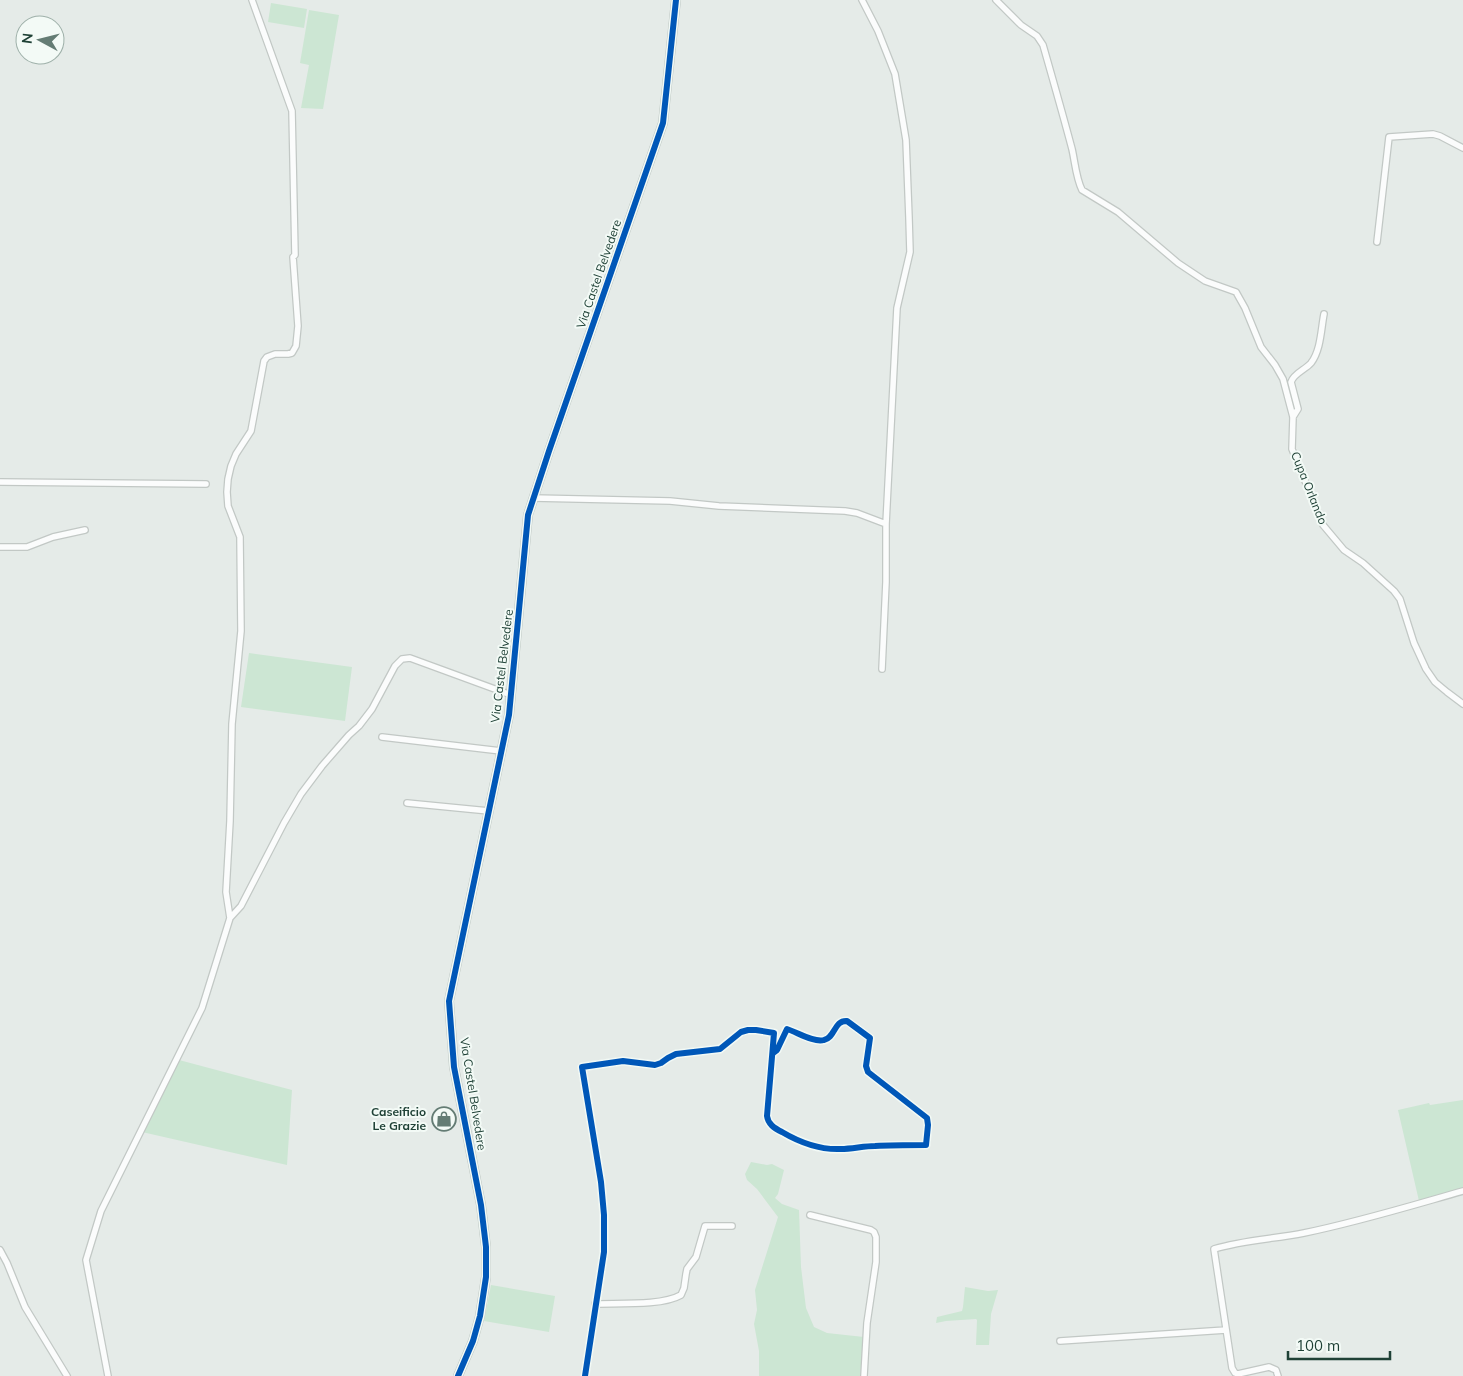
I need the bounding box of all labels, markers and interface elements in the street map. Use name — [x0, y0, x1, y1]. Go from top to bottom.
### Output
north arrow — [15, 15, 65, 65]
text: N — [18, 32, 37, 45]
street label: Via Castel Belvedere — [573, 217, 624, 330]
street label: Cupa Orlando — [1288, 449, 1331, 527]
street label: Via Castel Belvedere — [487, 608, 516, 724]
street label: Via Castel Belvedere — [457, 1036, 490, 1152]
place label: Caseificio Le Grazie — [371, 1104, 426, 1133]
shop icon: Caseificio Le Grazie — [431, 1106, 457, 1132]
scale bar — [1288, 1328, 1390, 1360]
text: 100 m — [1296, 1336, 1340, 1355]

